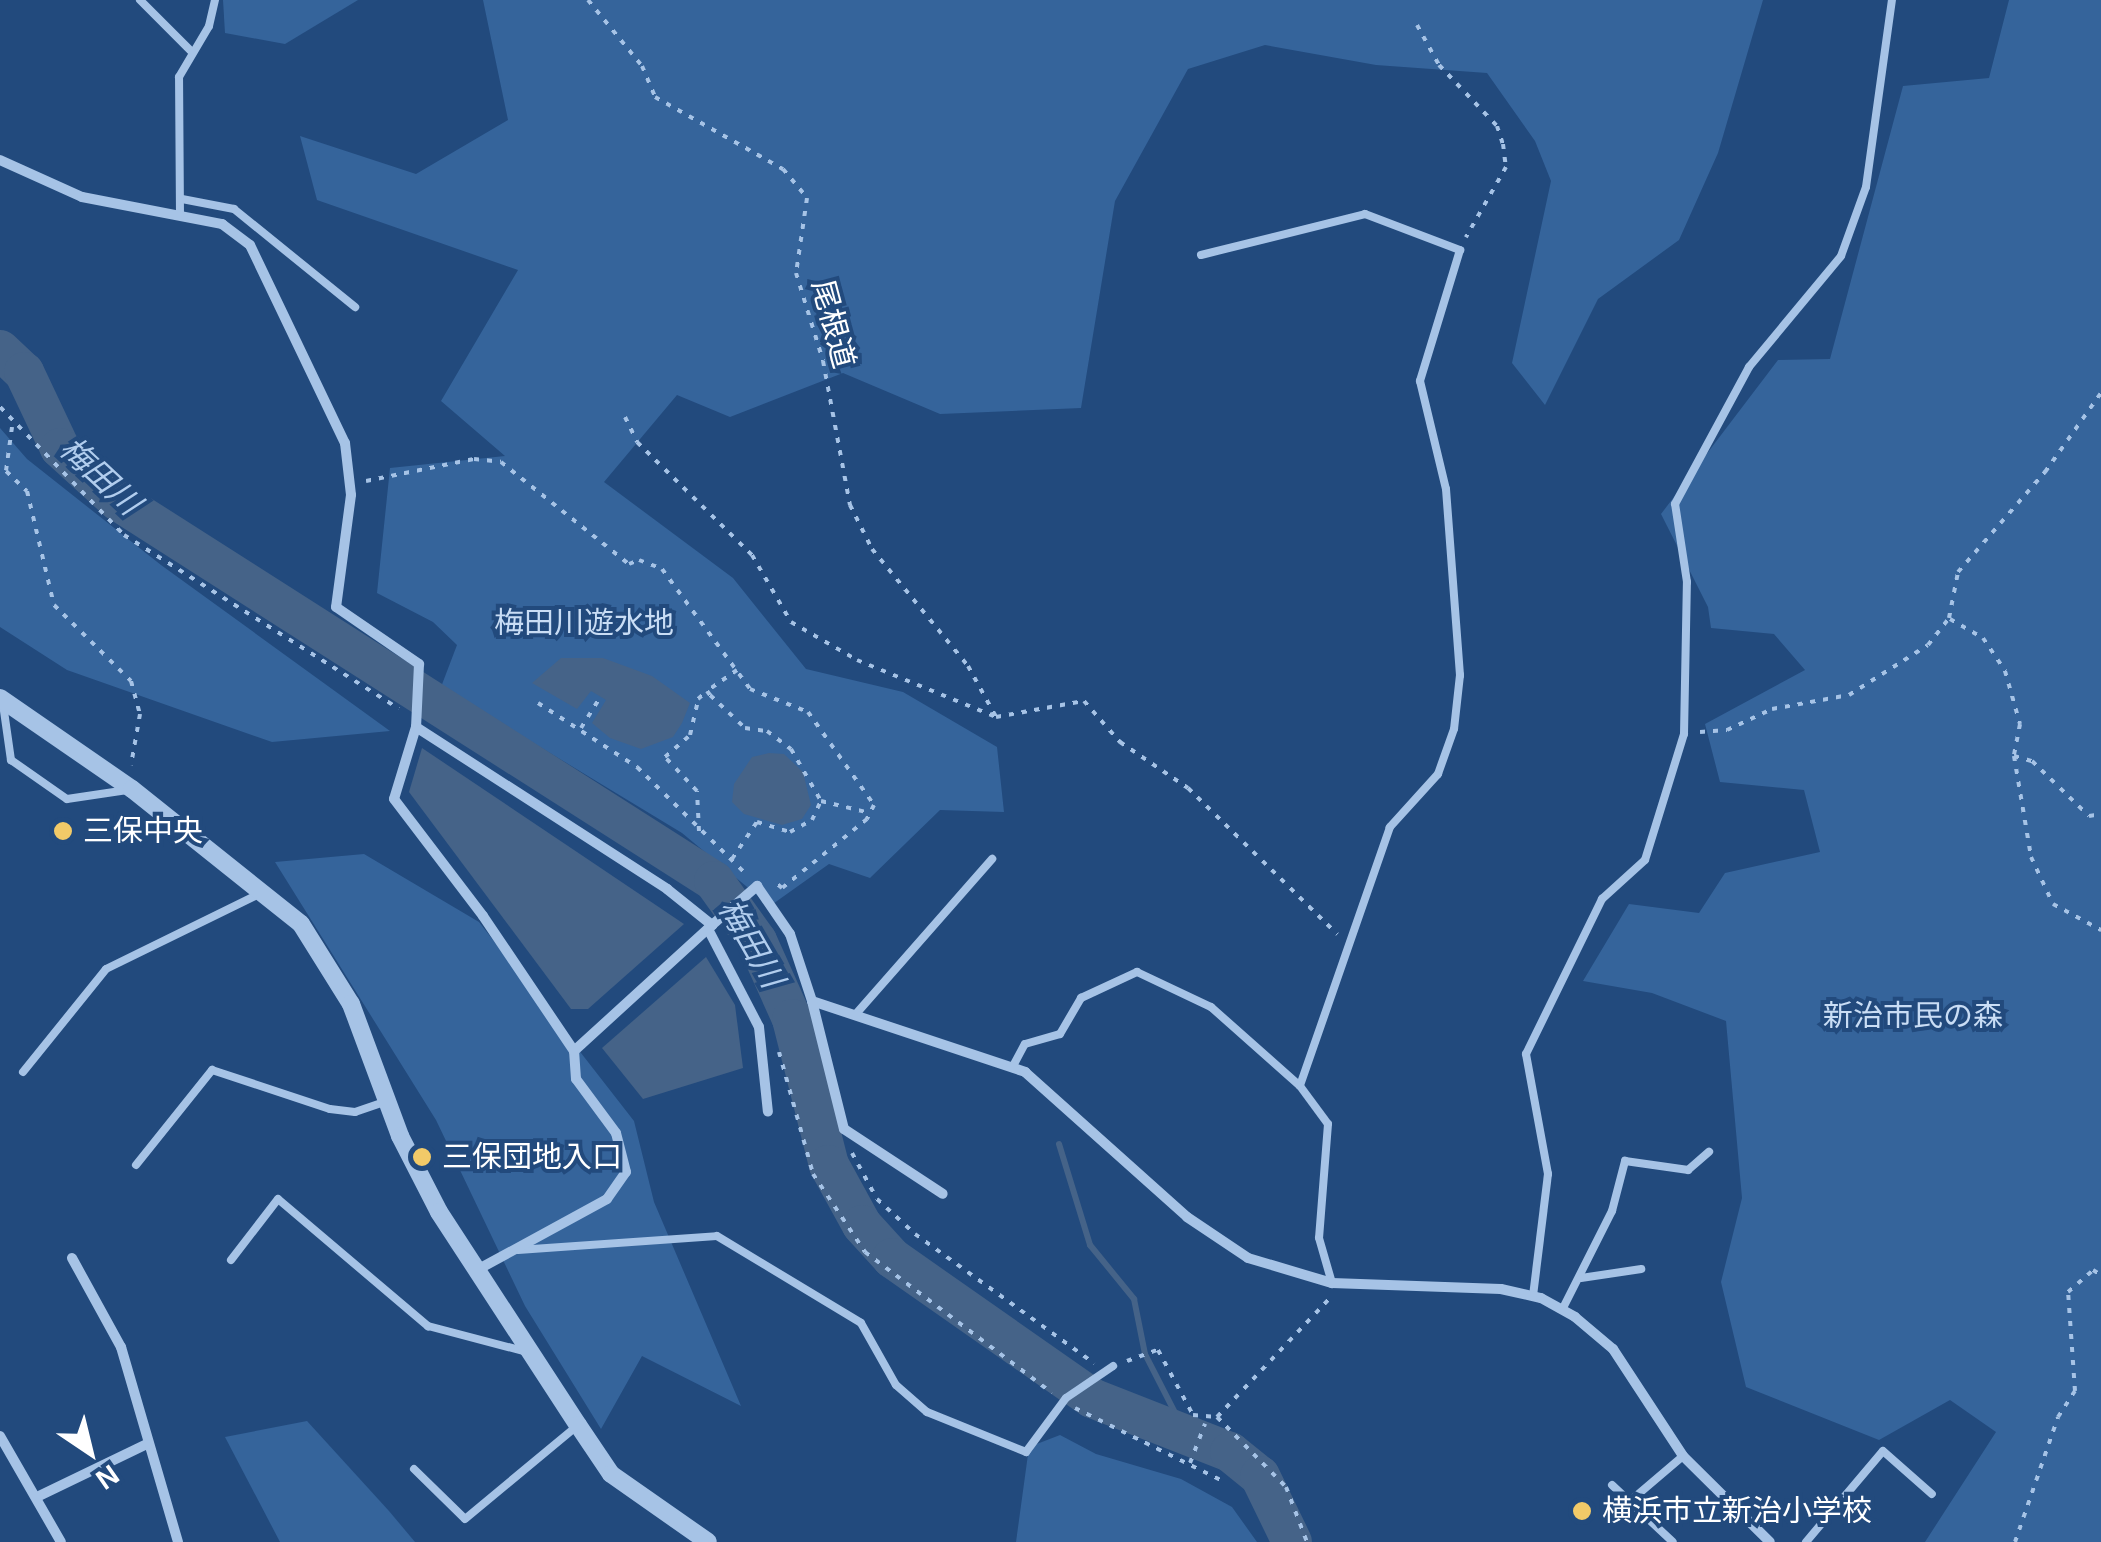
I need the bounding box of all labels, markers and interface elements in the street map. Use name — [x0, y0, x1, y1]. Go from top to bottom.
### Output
street label: 尾根道 — [804, 276, 862, 372]
water label: 梅田川 — [52, 429, 148, 523]
park label: 梅田川遊水地 — [494, 605, 674, 641]
place label: 三保中央 — [83, 813, 203, 849]
marker: 三保中央 — [52, 820, 74, 842]
water label: 梅田川 — [710, 892, 792, 994]
park label: 新治市民の森 — [1823, 998, 2003, 1034]
place label: 三保団地入口 — [442, 1139, 622, 1175]
marker: 三保団地入口 — [411, 1146, 433, 1168]
north arrow — [40, 1402, 140, 1502]
text: N — [90, 1458, 125, 1495]
place label: 横浜市立新治小学校 — [1602, 1493, 1872, 1529]
marker: 横浜市立新治小学校 — [1571, 1500, 1593, 1522]

